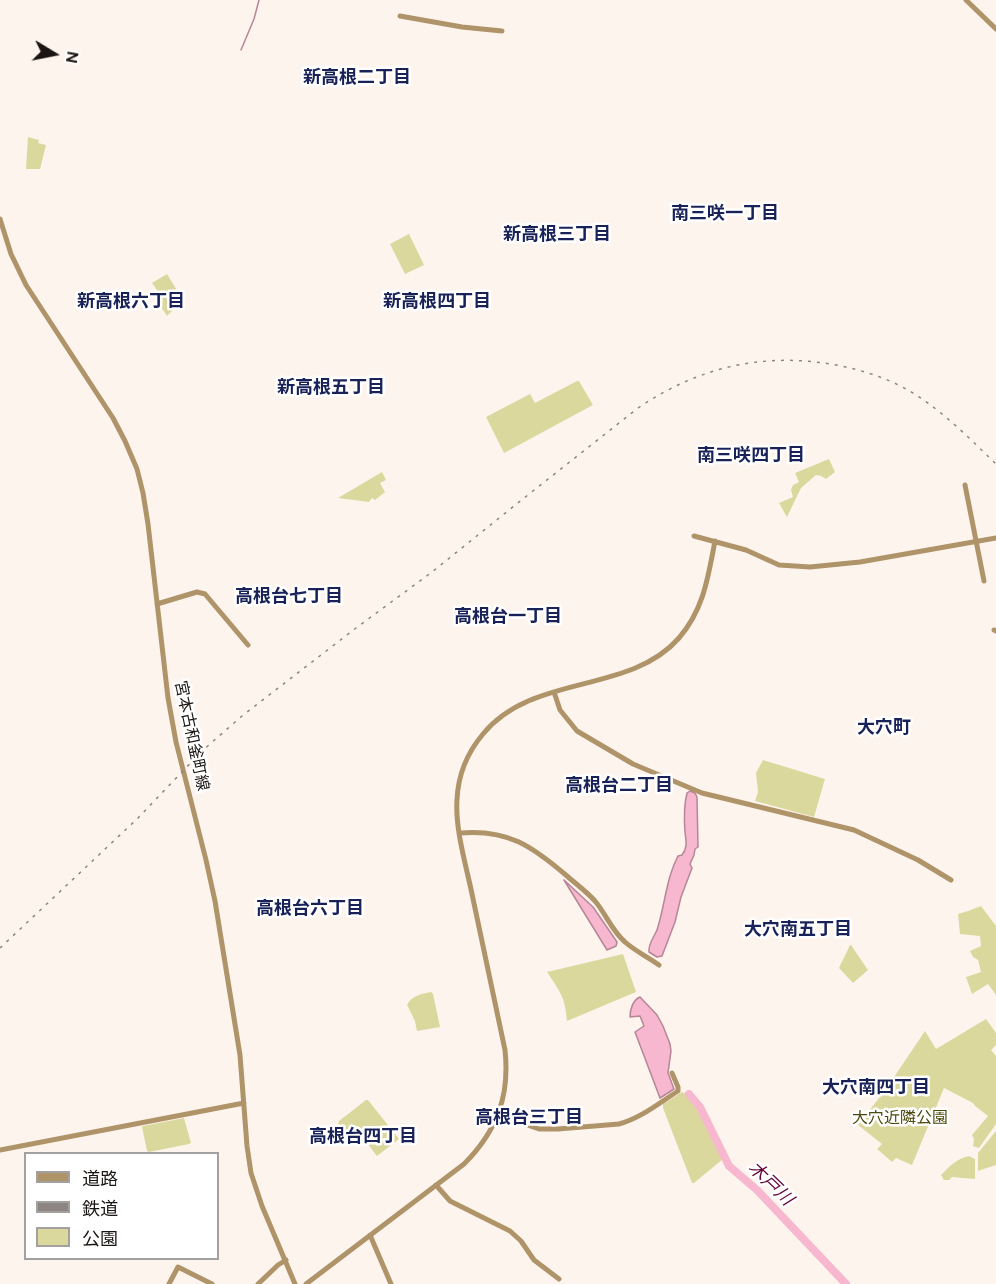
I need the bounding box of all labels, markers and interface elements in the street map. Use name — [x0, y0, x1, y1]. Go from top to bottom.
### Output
north arrow — [24, 24, 84, 84]
text: N — [61, 50, 84, 65]
district label: 新高根二丁目 — [303, 67, 411, 89]
district label: 南三咲一丁目 — [671, 203, 779, 225]
district label: 新高根三丁目 — [503, 224, 611, 246]
district label: 新高根六丁目 — [77, 291, 185, 313]
district label: 新高根四丁目 — [383, 291, 491, 313]
district label: 新高根五丁目 — [277, 377, 385, 399]
district label: 南三咲四丁目 — [697, 445, 805, 467]
district label: 高根台七丁目 — [235, 586, 343, 608]
district label: 高根台一丁目 — [454, 606, 562, 628]
street label: 宮本古和釜町線 — [170, 679, 212, 793]
district label: 大穴町 — [857, 717, 911, 739]
district label: 高根台二丁目 — [565, 775, 673, 797]
district label: 高根台六丁目 — [256, 898, 364, 920]
district label: 大穴南五丁目 — [744, 919, 852, 941]
district label: 大穴南四丁目 — [822, 1077, 930, 1099]
district label: 高根台三丁目 — [475, 1107, 583, 1129]
park label: 大穴近隣公園 — [852, 1109, 948, 1129]
district label: 高根台四丁目 — [309, 1126, 417, 1148]
legend — [24, 1152, 219, 1260]
water label: 木戸川 — [743, 1157, 797, 1211]
text: 道路 — [82, 1167, 118, 1191]
text: 鉄道 — [82, 1197, 118, 1221]
text: 公園 — [82, 1227, 118, 1251]

